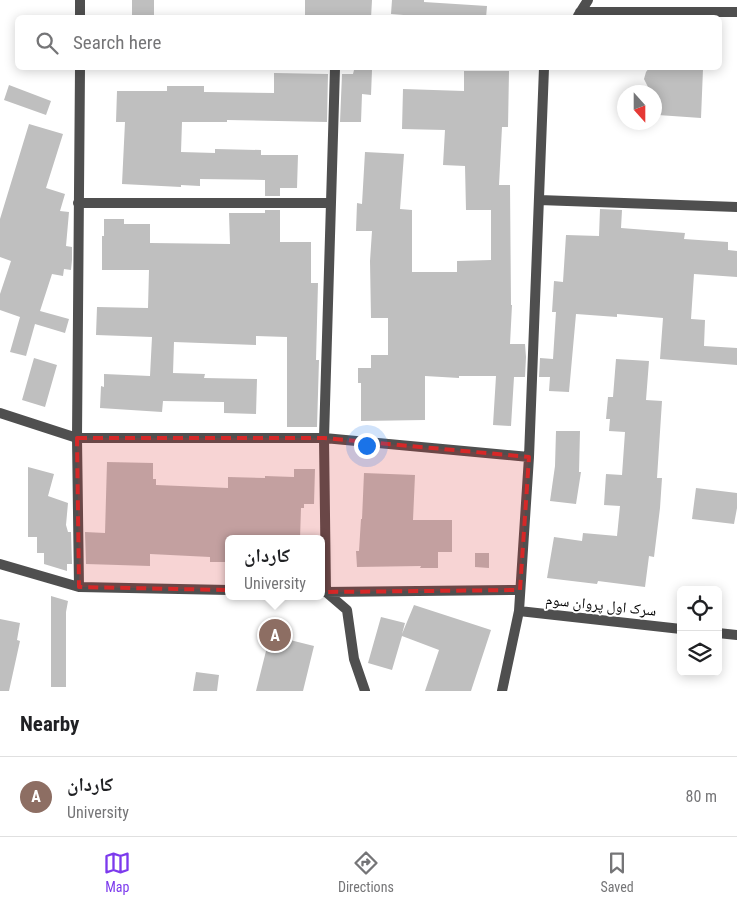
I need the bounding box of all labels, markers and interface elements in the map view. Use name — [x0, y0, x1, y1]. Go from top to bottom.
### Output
search box — [15, 15, 722, 70]
icon: search — [33, 29, 61, 57]
text: Search here — [73, 31, 161, 54]
north arrow — [617, 85, 662, 130]
your location — [354, 433, 380, 459]
popup — [225, 535, 325, 600]
text: کاردان — [244, 544, 290, 567]
text: University — [244, 574, 306, 593]
map controls — [677, 586, 722, 676]
button: locate — [677, 586, 722, 631]
street label: سرک اول پروان سوم — [545, 590, 657, 621]
pin: A — [259, 616, 291, 654]
button: layers — [677, 631, 722, 676]
text: Nearby — [20, 712, 79, 736]
text: کاردان — [67, 773, 113, 796]
text: A — [31, 787, 41, 806]
text: 80 m — [685, 787, 717, 806]
text: University — [67, 803, 129, 822]
tab: Map — [103, 849, 131, 895]
tab: Directions — [338, 849, 394, 895]
tab: Saved — [600, 849, 634, 895]

